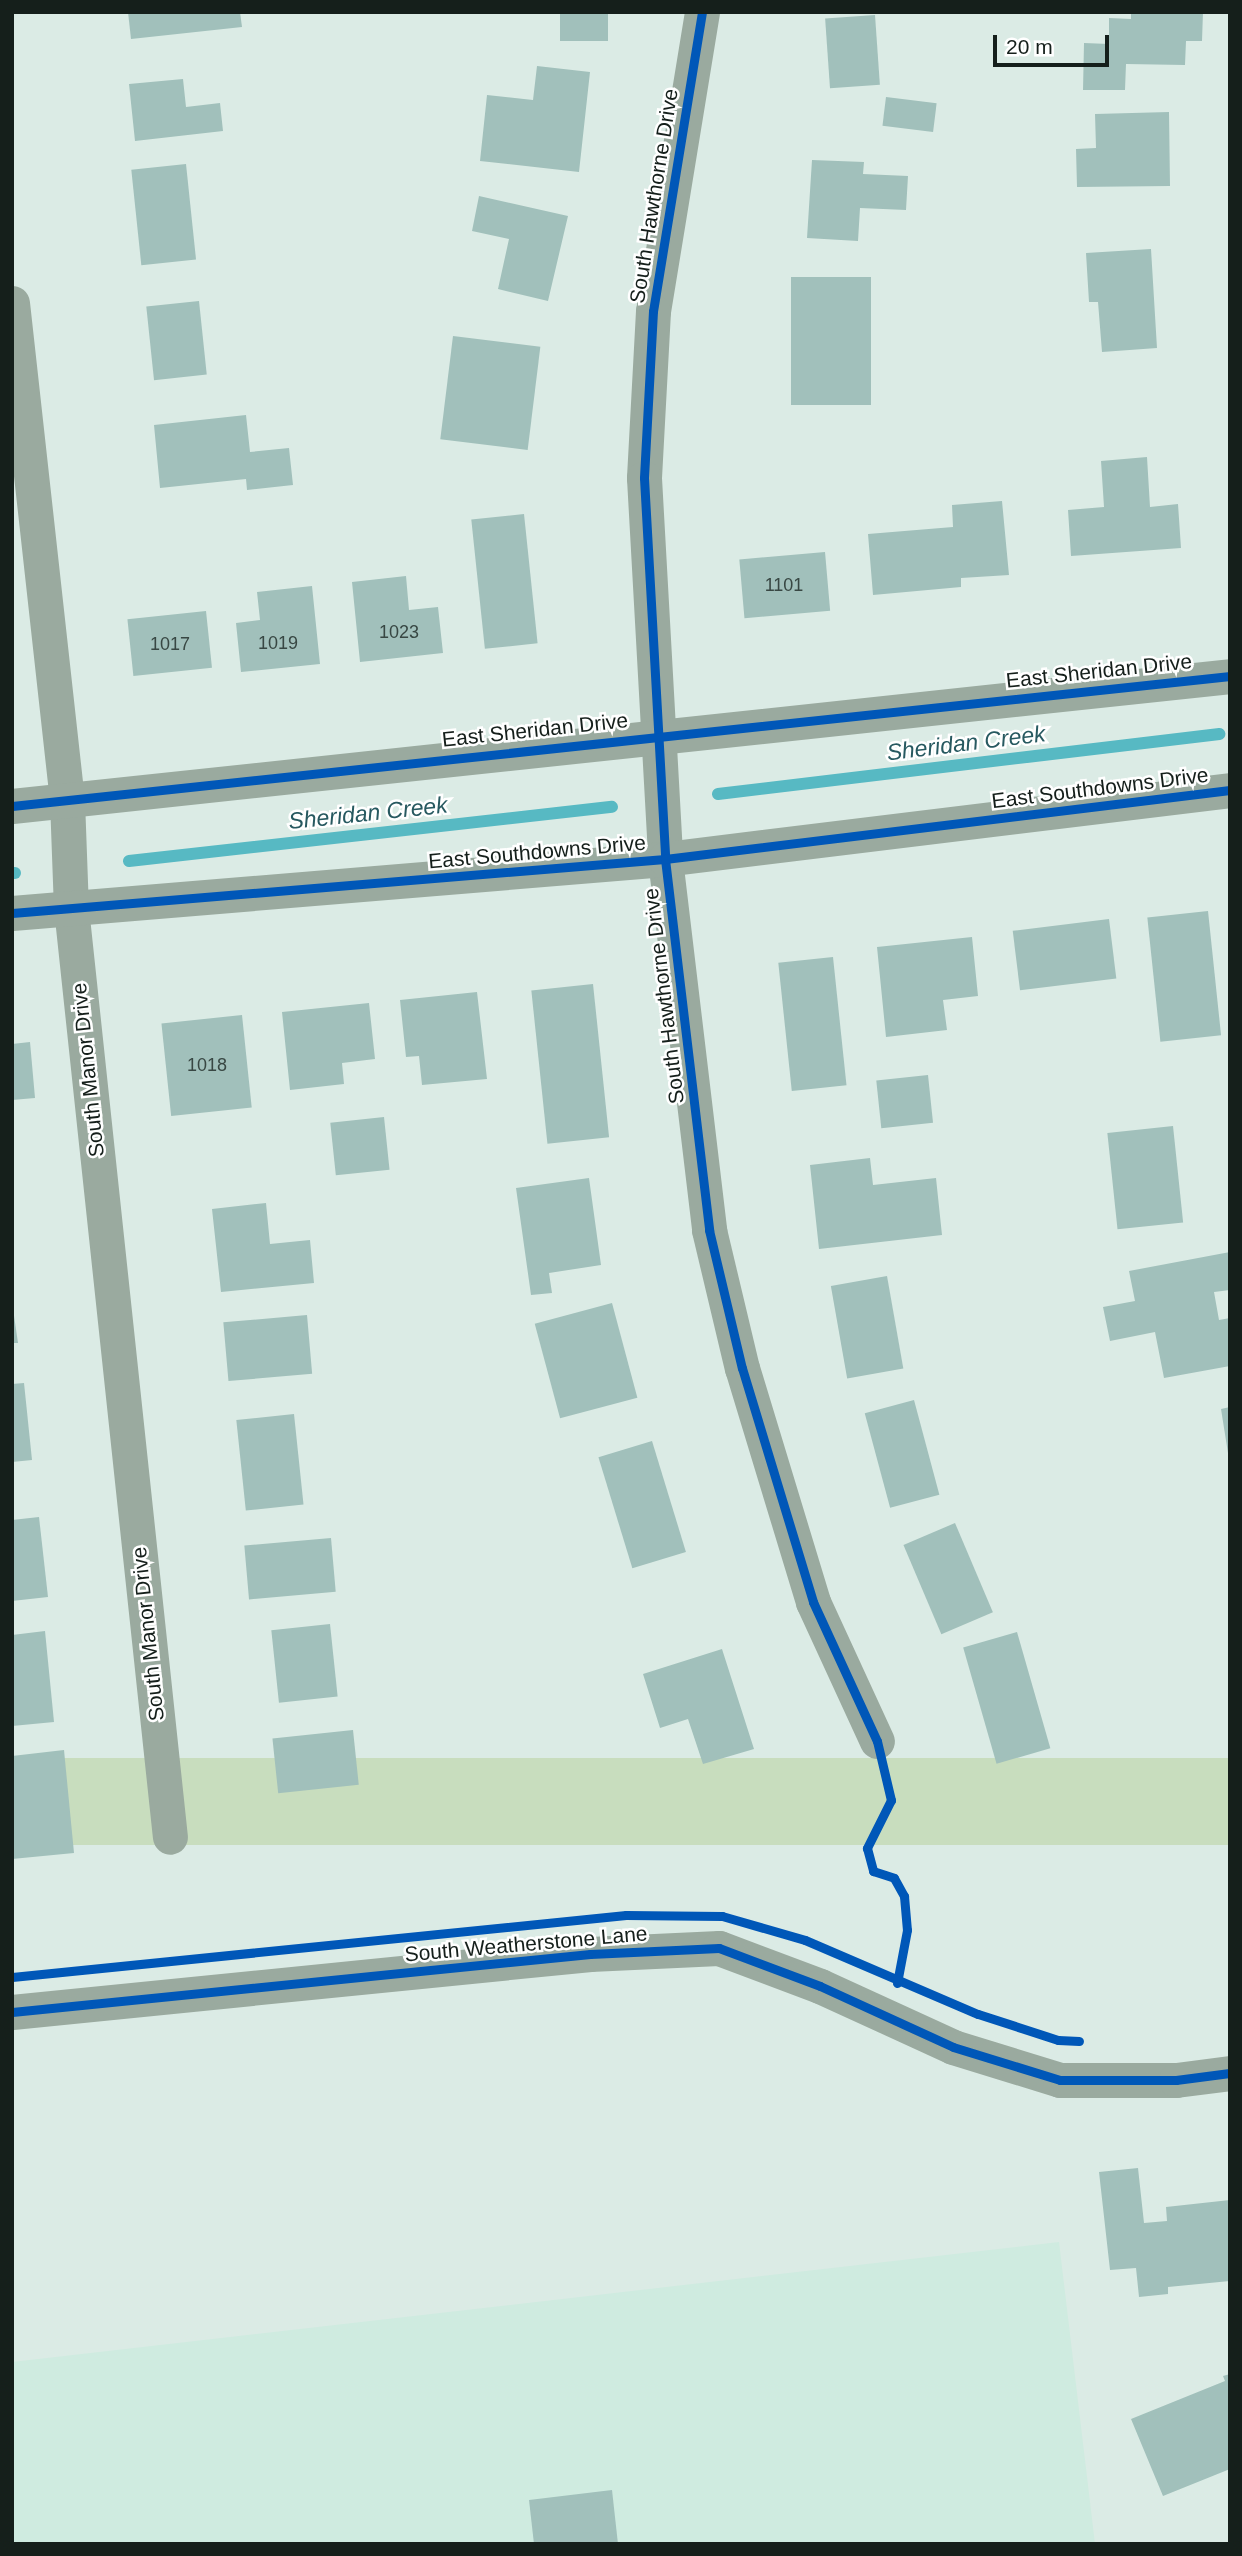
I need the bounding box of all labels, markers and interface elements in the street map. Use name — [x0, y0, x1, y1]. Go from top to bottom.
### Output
scale bar — [997, 21, 1112, 65]
text: 20 m — [1006, 35, 1053, 58]
street label: South Hawthorne Drive — [625, 87, 683, 305]
house number: 1101 — [765, 574, 803, 596]
house number: 1023 — [379, 621, 419, 643]
house number: 1019 — [258, 632, 298, 654]
house number: 1017 — [150, 633, 190, 655]
street label: East Sheridan Drive — [1005, 649, 1193, 693]
street label: East Sheridan Drive — [441, 708, 629, 752]
water label: Sheridan Creek — [885, 720, 1047, 766]
street label: East Southdowns Drive — [990, 762, 1210, 814]
water label: Sheridan Creek — [287, 791, 449, 835]
street label: East Southdowns Drive — [427, 830, 647, 874]
street label: South Hawthorne Drive — [638, 887, 690, 1105]
street label: South Manor Drive — [66, 982, 110, 1158]
house number: 1018 — [187, 1054, 227, 1076]
street label: South Manor Drive — [126, 1546, 170, 1722]
street label: South Weatherstone Lane — [404, 1921, 648, 1967]

